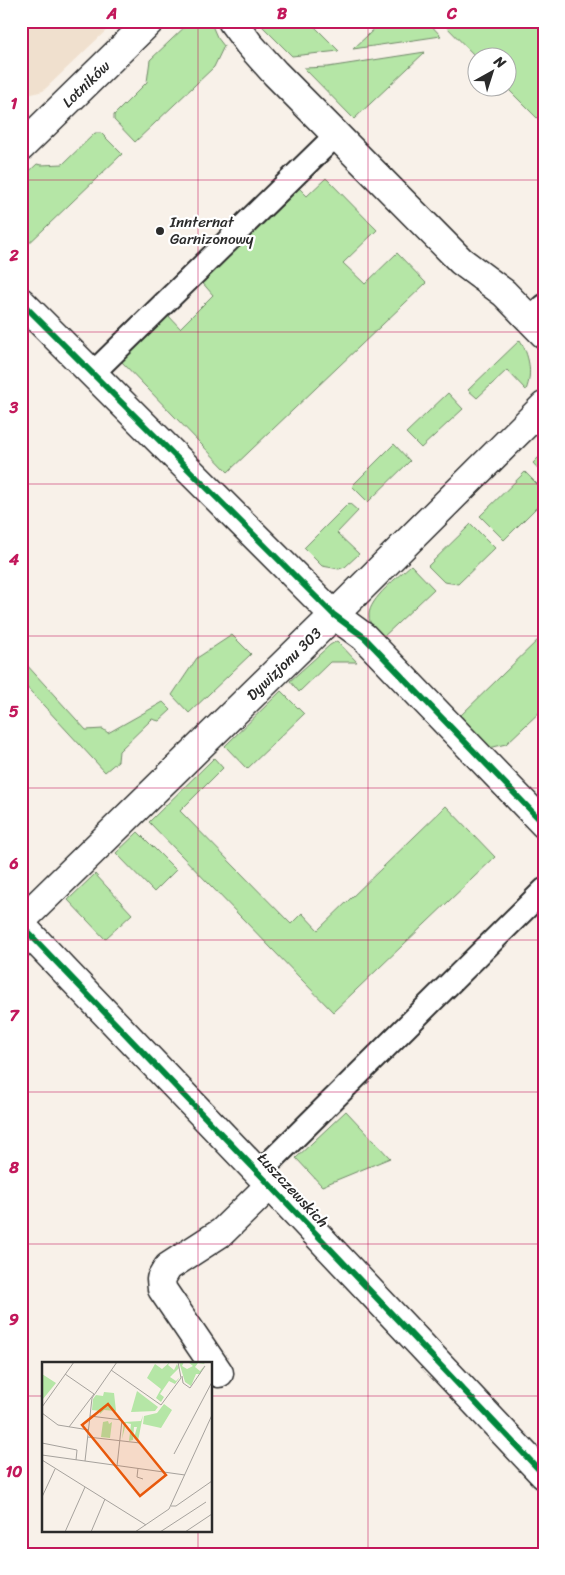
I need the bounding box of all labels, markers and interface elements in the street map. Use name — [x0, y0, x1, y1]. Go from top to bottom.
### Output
text: A — [106, 0, 117, 28]
text: B — [277, 0, 288, 28]
text: C — [446, 0, 458, 28]
north arrow — [468, 48, 518, 98]
text: N — [487, 49, 512, 75]
street label: Lotników — [56, 54, 117, 114]
text: 1 — [11, 89, 18, 118]
place label: Innternat Garnizonowy — [169, 209, 254, 252]
marker: Innternat Garnizonowy — [154, 225, 166, 237]
text: 2 — [8, 241, 19, 270]
text: 3 — [9, 393, 19, 422]
text: 4 — [8, 545, 19, 574]
street label: Dywizjonu 303 — [240, 621, 328, 707]
text: 5 — [9, 697, 19, 726]
text: 6 — [8, 849, 19, 878]
text: 7 — [9, 1001, 20, 1030]
street label: Łuszczewskich — [251, 1146, 335, 1234]
text: 8 — [8, 1153, 19, 1182]
text: 9 — [9, 1305, 19, 1334]
inset map — [42, 1362, 212, 1532]
text: 10 — [6, 1457, 22, 1486]

